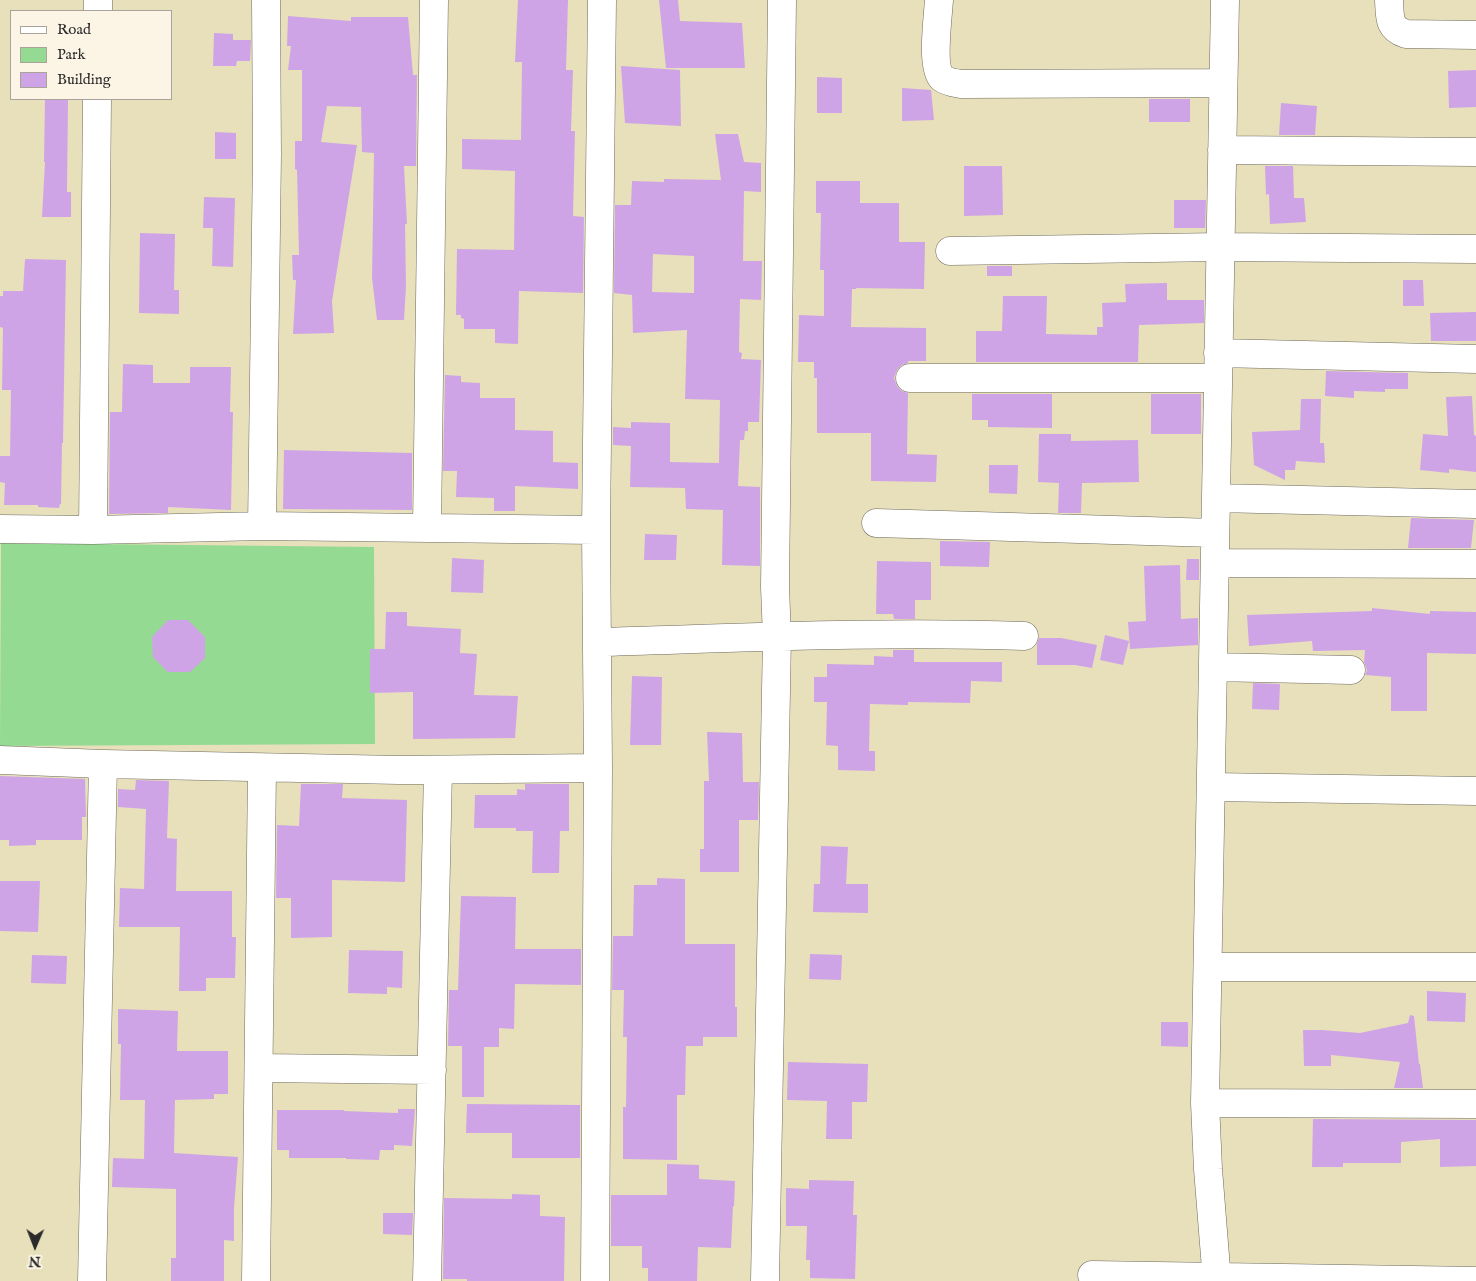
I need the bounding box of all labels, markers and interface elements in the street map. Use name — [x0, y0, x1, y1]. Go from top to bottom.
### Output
legend — [10, 10, 172, 100]
text: Road — [57, 20, 91, 39]
text: Park — [57, 45, 86, 64]
text: Building — [57, 70, 111, 89]
north arrow — [10, 1221, 60, 1271]
text: N — [29, 1252, 41, 1270]

